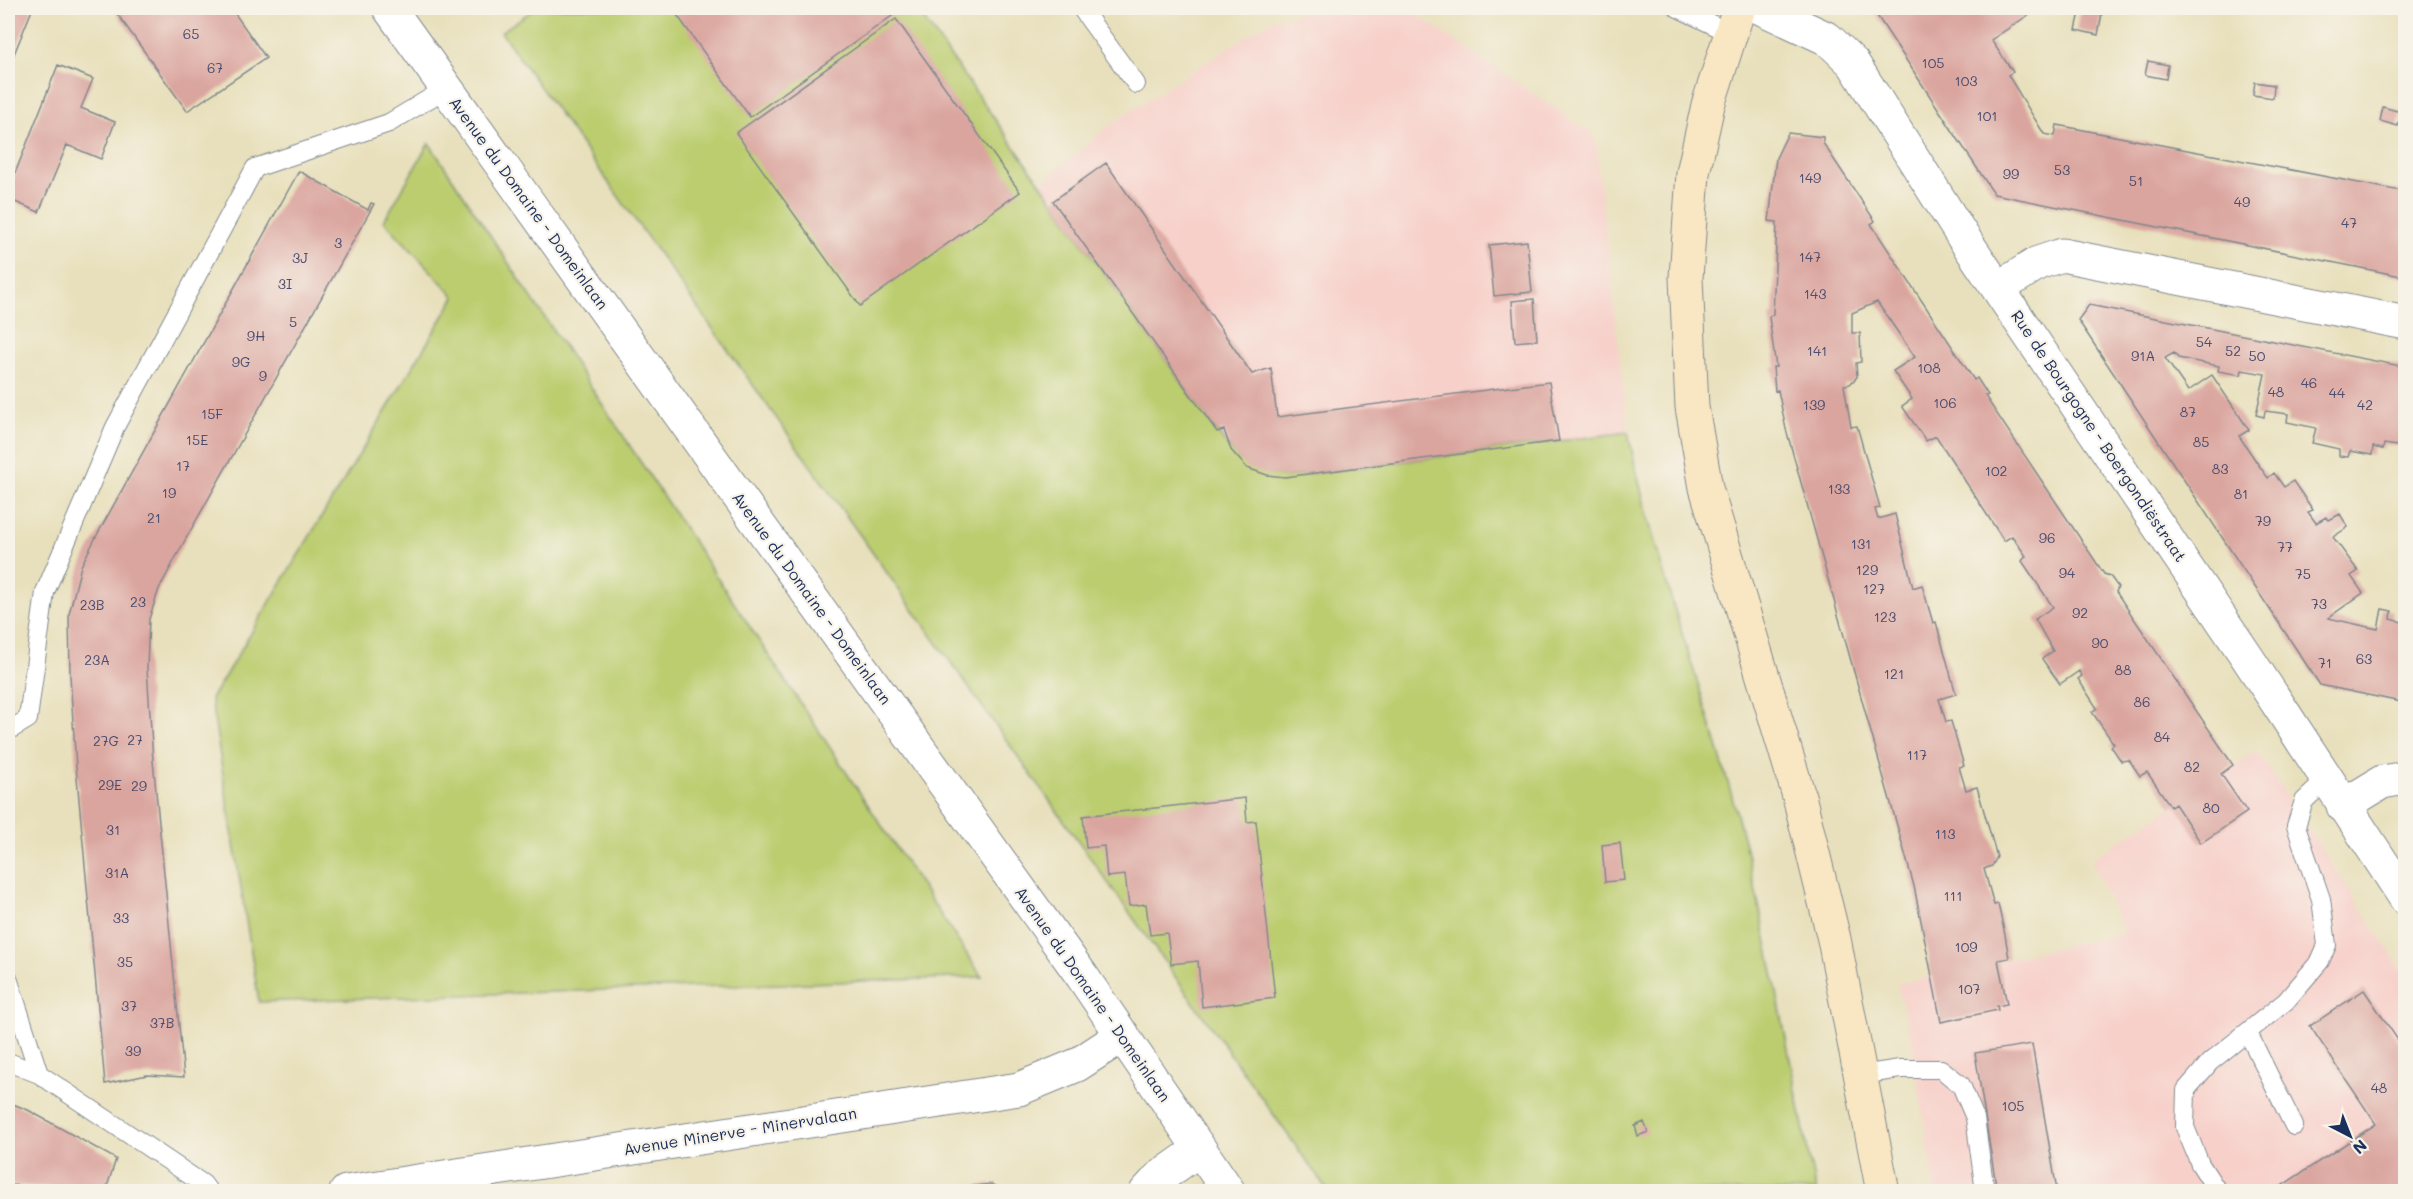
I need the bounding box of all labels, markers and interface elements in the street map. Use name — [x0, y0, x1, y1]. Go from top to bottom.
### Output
house number: 65 — [183, 24, 199, 43]
house number: 105 — [1921, 53, 1945, 72]
house number: 67 — [207, 58, 223, 77]
house number: 103 — [1954, 71, 1978, 90]
street label: Avenue du Domaine - Domeinlaan — [445, 92, 614, 313]
house number: 101 — [1976, 106, 1998, 125]
house number: 53 — [2054, 160, 2070, 179]
house number: 99 — [2003, 164, 2019, 183]
house number: 149 — [1799, 168, 1821, 187]
house number: 51 — [2129, 171, 2143, 190]
house number: 49 — [2234, 192, 2250, 211]
house number: 47 — [2341, 213, 2357, 232]
house number: 3 — [334, 233, 342, 252]
house number: 147 — [1799, 247, 1821, 266]
house number: 3J — [292, 248, 308, 267]
house number: 3I — [278, 274, 292, 293]
house number: 143 — [1804, 284, 1826, 303]
street label: Rue de Bourgogne - Boergondiëstraat — [2007, 306, 2192, 566]
house number: 5 — [289, 312, 297, 331]
house number: 9H — [247, 326, 265, 345]
house number: 54 — [2196, 332, 2213, 351]
house number: 141 — [1807, 341, 1827, 360]
house number: 52 — [2225, 341, 2241, 360]
house number: 91A — [2131, 346, 2155, 365]
house number: 50 — [2249, 346, 2266, 365]
house number: 9G — [232, 352, 250, 371]
house number: 108 — [1917, 358, 1941, 377]
house number: 9 — [259, 366, 267, 385]
house number: 46 — [2301, 373, 2317, 392]
house number: 48 — [2268, 382, 2284, 401]
house number: 44 — [2329, 383, 2346, 402]
house number: 106 — [1933, 393, 1957, 412]
house number: 139 — [1803, 395, 1825, 414]
house number: 42 — [2357, 395, 2373, 414]
house number: 87 — [2180, 402, 2196, 421]
house number: 15F — [201, 404, 223, 423]
house number: 15E — [186, 430, 208, 449]
house number: 85 — [2193, 432, 2209, 451]
house number: 17 — [176, 456, 190, 475]
house number: 83 — [2212, 459, 2228, 478]
house number: 102 — [1985, 461, 2007, 480]
house number: 133 — [1828, 479, 1850, 498]
house number: 19 — [162, 483, 176, 502]
house number: 81 — [2234, 484, 2248, 503]
street label: Avenue du Domaine - Domeinlaan — [728, 487, 897, 708]
house number: 21 — [147, 508, 161, 527]
house number: 79 — [2255, 511, 2271, 530]
house number: 96 — [2039, 528, 2055, 547]
house number: 131 — [1851, 534, 1871, 553]
house number: 77 — [2277, 537, 2293, 556]
house number: 129 — [1856, 560, 1878, 579]
house number: 94 — [2059, 563, 2076, 582]
house number: 75 — [2295, 564, 2311, 583]
house number: 127 — [1863, 579, 1885, 598]
house number: 23 — [130, 592, 146, 611]
house number: 73 — [2311, 594, 2327, 613]
house number: 23B — [80, 595, 104, 614]
house number: 92 — [2072, 603, 2088, 622]
house number: 123 — [1874, 607, 1896, 626]
house number: 90 — [2092, 633, 2109, 652]
house number: 63 — [2356, 649, 2372, 668]
house number: 23A — [84, 650, 110, 669]
house number: 71 — [2318, 653, 2332, 672]
house number: 88 — [2115, 660, 2131, 679]
house number: 121 — [1884, 664, 1904, 683]
house number: 86 — [2134, 692, 2150, 711]
house number: 84 — [2154, 727, 2171, 746]
house number: 27 — [127, 730, 143, 749]
house number: 27G — [93, 731, 119, 750]
house number: 117 — [1907, 745, 1927, 764]
house number: 82 — [2184, 757, 2200, 776]
house number: 29E — [98, 775, 122, 794]
house number: 29 — [131, 776, 147, 795]
house number: 80 — [2202, 798, 2220, 817]
house number: 31 — [106, 820, 120, 839]
house number: 113 — [1935, 824, 1955, 843]
house number: 31A — [105, 863, 129, 882]
street label: Avenue du Domaine - Domeinlaan — [1011, 882, 1176, 1105]
house number: 111 — [1944, 886, 1962, 905]
house number: 33 — [113, 908, 129, 927]
house number: 109 — [1954, 937, 1978, 956]
house number: 35 — [117, 952, 133, 971]
house number: 107 — [1958, 979, 1981, 998]
house number: 37 — [121, 996, 137, 1015]
house number: 37B — [150, 1013, 174, 1032]
house number: 39 — [125, 1041, 141, 1060]
house number: 48 — [2371, 1078, 2387, 1097]
house number: 105 — [2001, 1096, 2025, 1115]
street label: Avenue Minerve - Minervalaan — [622, 1102, 858, 1159]
north arrow — [2320, 1106, 2380, 1166]
text: N — [2349, 1136, 2372, 1159]

